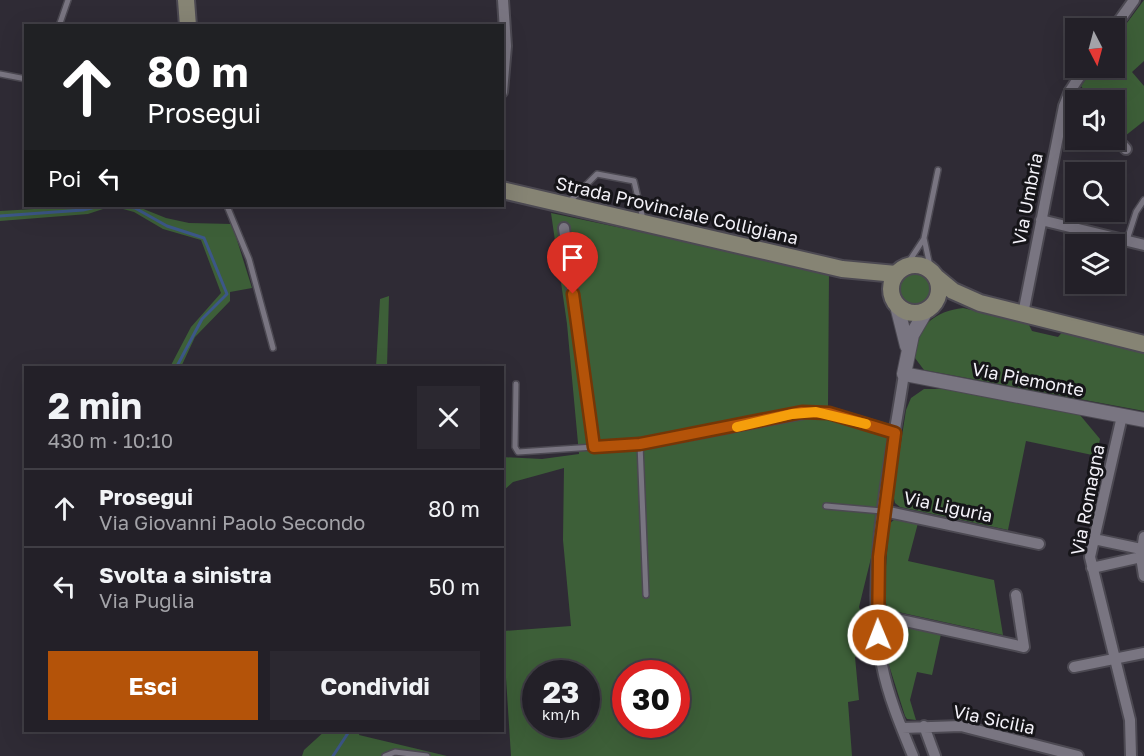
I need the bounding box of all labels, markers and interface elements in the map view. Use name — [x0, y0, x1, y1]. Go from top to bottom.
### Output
north arrow — [1065, 18, 1125, 78]
map controls — [1065, 18, 1125, 294]
text: 80 m — [147, 46, 248, 96]
icon: ahead — [48, 48, 126, 126]
button: sound — [1065, 90, 1125, 150]
text: Prosegui — [147, 97, 261, 129]
street label: Via Umbria — [1007, 151, 1047, 247]
icon: left — [93, 162, 126, 195]
button: search — [1065, 162, 1125, 222]
text: Poi — [48, 165, 81, 192]
street label: Strada Provinciale Colligiana — [554, 171, 801, 249]
pin — [547, 232, 598, 294]
button: layers — [1065, 234, 1125, 294]
icon: arrive — [556, 241, 589, 274]
street label: Via Piemonte — [970, 357, 1086, 401]
text: 2 min — [48, 384, 142, 427]
button: close — [417, 386, 480, 449]
text: 430 m · 10:10 — [48, 428, 173, 452]
street label: Via Romagna — [1065, 442, 1109, 557]
text: Prosegui — [99, 483, 193, 510]
street label: Via Liguria — [902, 486, 995, 526]
icon: ahead — [48, 492, 81, 525]
text: 80 m — [428, 495, 480, 522]
text: Via Giovanni Paolo Secondo — [99, 510, 365, 534]
text: Svolta a sinistra — [99, 561, 271, 588]
icon: left — [48, 570, 81, 603]
text: 50 m — [429, 573, 480, 600]
text: Via Puglia — [99, 588, 195, 612]
position arrow — [846, 603, 910, 667]
button: Esci — [48, 651, 258, 720]
button: Condividi — [270, 651, 480, 720]
speed limit sign: 30 — [612, 660, 690, 738]
text: 23 — [543, 674, 579, 710]
street label: Via Sicilia — [951, 700, 1037, 738]
text: km/h — [542, 705, 580, 723]

